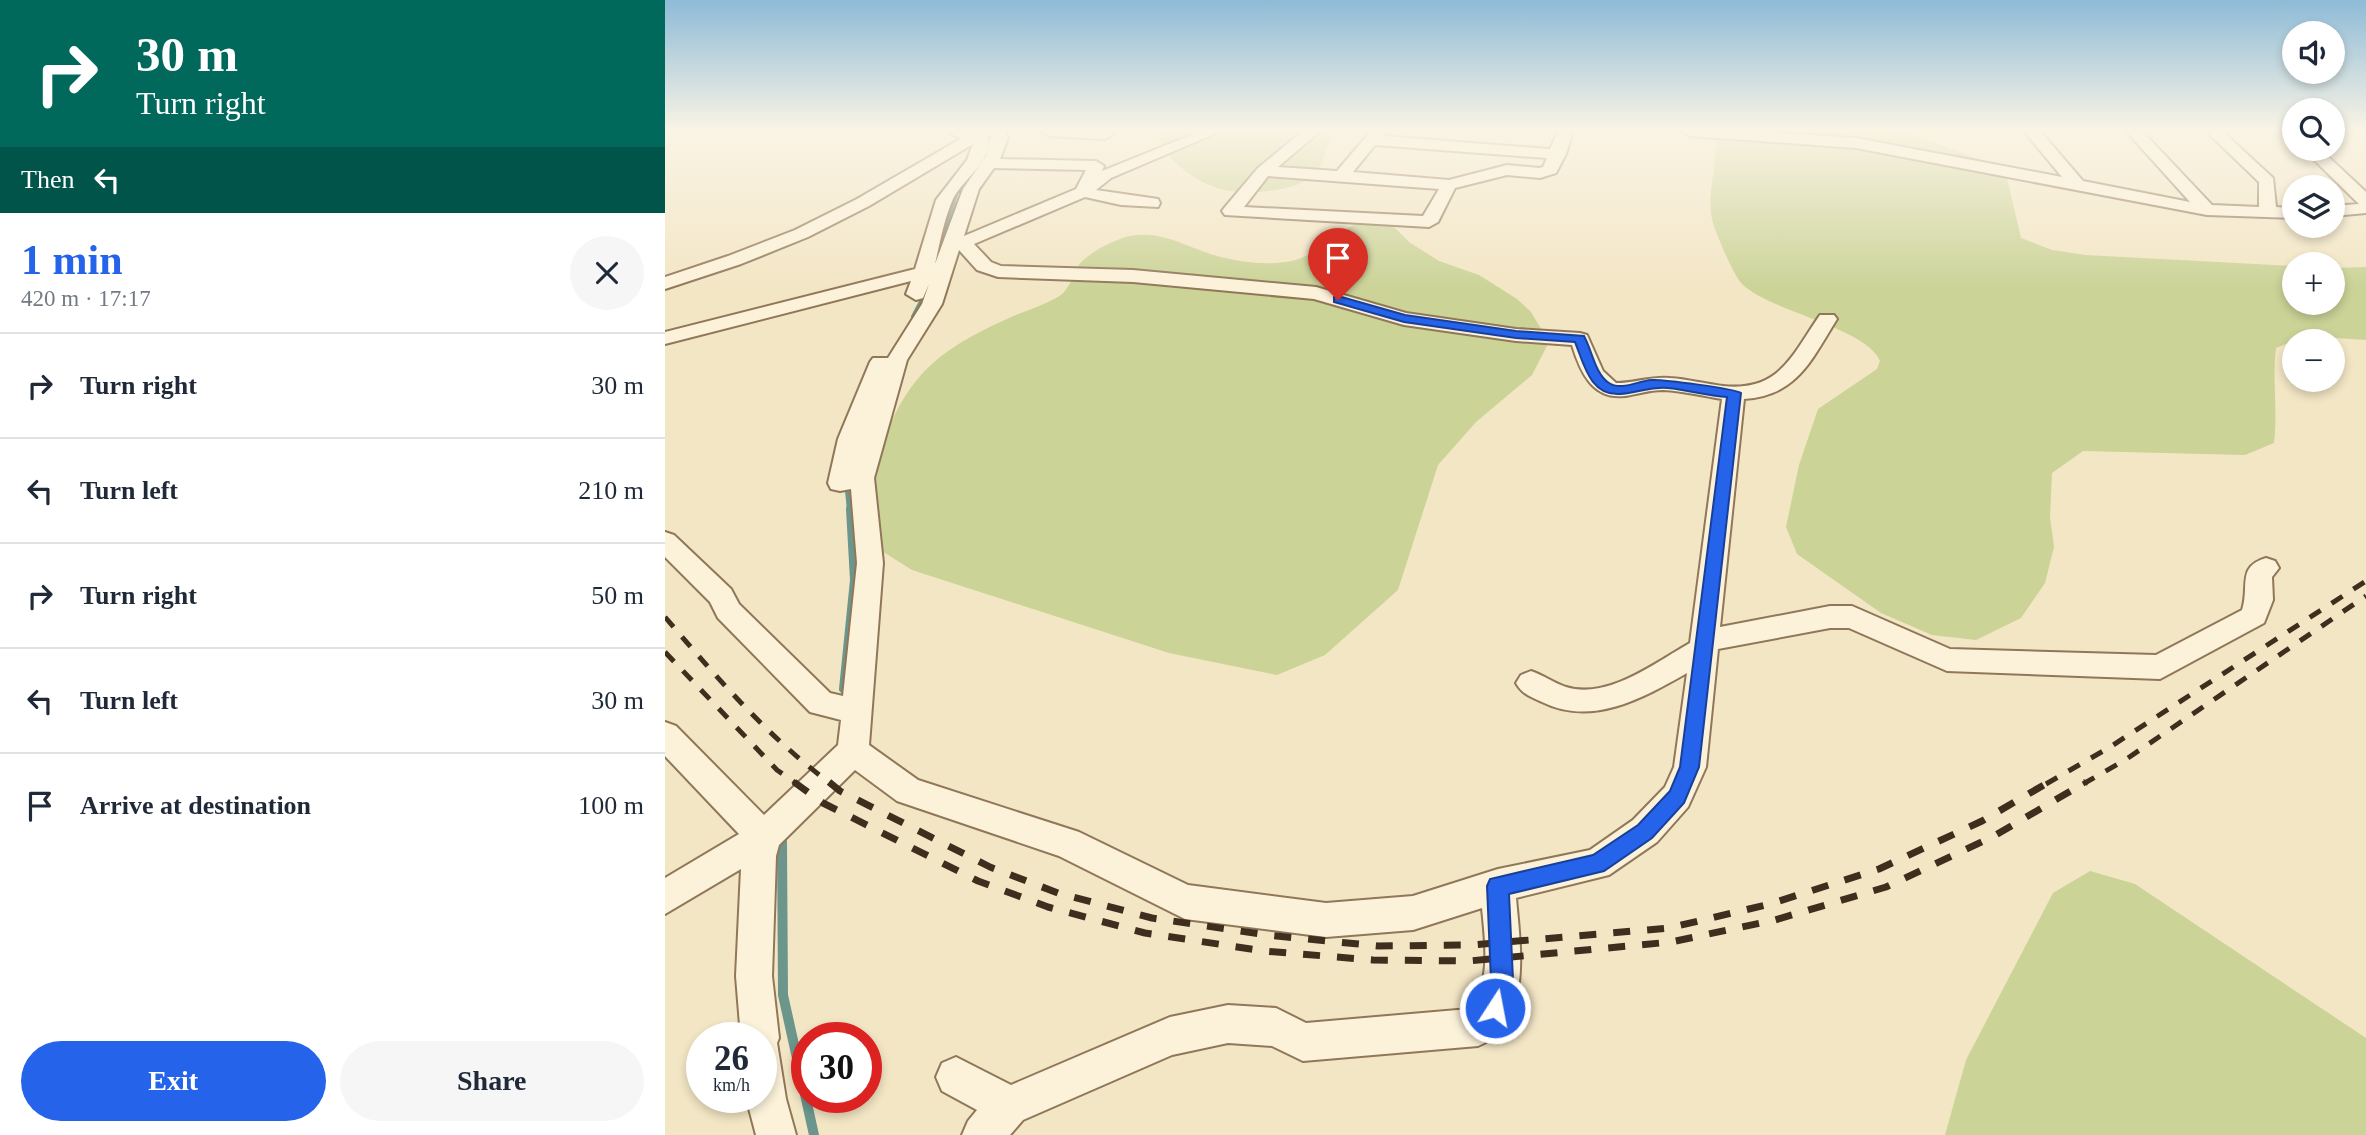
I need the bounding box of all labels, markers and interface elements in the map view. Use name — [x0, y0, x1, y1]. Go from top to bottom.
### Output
map controls — [2282, 21, 2345, 392]
button: sound — [2282, 21, 2345, 84]
text: 30 m — [136, 27, 238, 82]
icon: right — [21, 28, 112, 119]
text: Turn right — [136, 85, 266, 121]
button: search — [2282, 98, 2345, 161]
icon: left — [88, 161, 126, 199]
text: Then — [21, 165, 74, 194]
button: layers — [2282, 175, 2345, 238]
pin — [1308, 228, 1368, 300]
button: close — [570, 236, 644, 310]
text: 1 min — [21, 237, 123, 283]
icon: arrive — [1319, 239, 1357, 277]
button: + — [2282, 252, 2345, 315]
text: 420 m · 17:17 — [21, 286, 151, 311]
button: − — [2282, 329, 2345, 392]
icon: right — [21, 367, 59, 405]
text: Turn right — [80, 371, 197, 400]
text: 30 m — [591, 371, 644, 400]
icon: left — [21, 472, 59, 510]
text: Turn left — [80, 476, 178, 505]
text: 210 m — [578, 476, 644, 505]
icon: right — [21, 577, 59, 615]
text: Turn right — [80, 581, 197, 610]
text: 50 m — [591, 581, 644, 610]
icon: left — [21, 682, 59, 720]
text: Turn left — [80, 686, 178, 715]
text: 30 m — [591, 686, 644, 715]
icon: arrive — [21, 787, 59, 825]
text: Arrive at destination — [80, 791, 311, 820]
text: 100 m — [578, 791, 644, 820]
position arrow — [1458, 971, 1532, 1045]
speed limit sign: 30 — [791, 1022, 882, 1113]
text: 26 — [714, 1039, 749, 1078]
button: Exit — [21, 1041, 326, 1121]
button: Share — [340, 1041, 644, 1121]
text: km/h — [713, 1075, 750, 1095]

